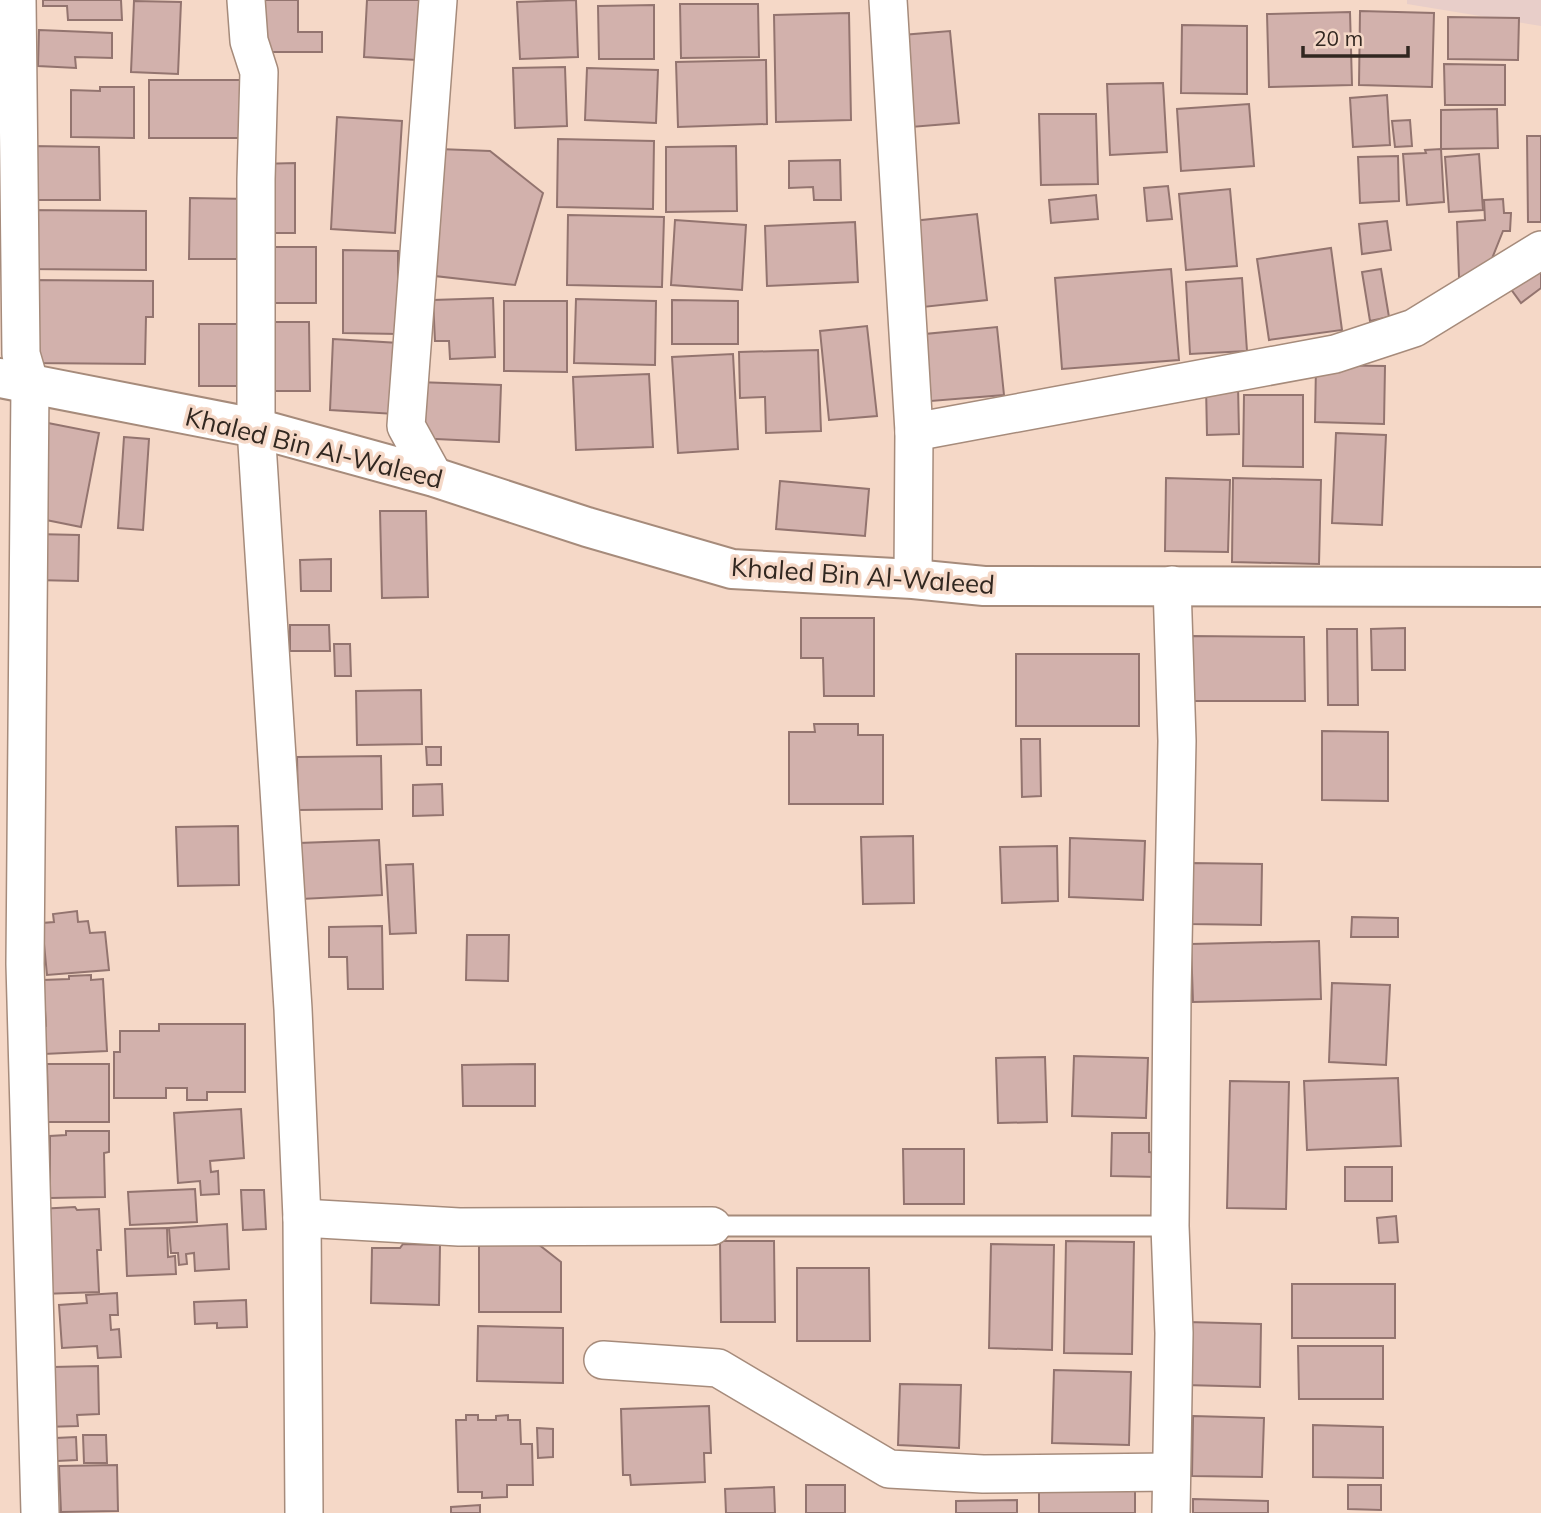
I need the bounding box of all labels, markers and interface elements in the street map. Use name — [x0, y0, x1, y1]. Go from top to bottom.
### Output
scale bar — [1303, 14, 1408, 58]
text: 20 m — [1314, 25, 1363, 51]
street label: Khaled Bin Al-Waleed — [182, 400, 446, 495]
street label: Khaled Bin Al-Waleed — [730, 550, 996, 601]

